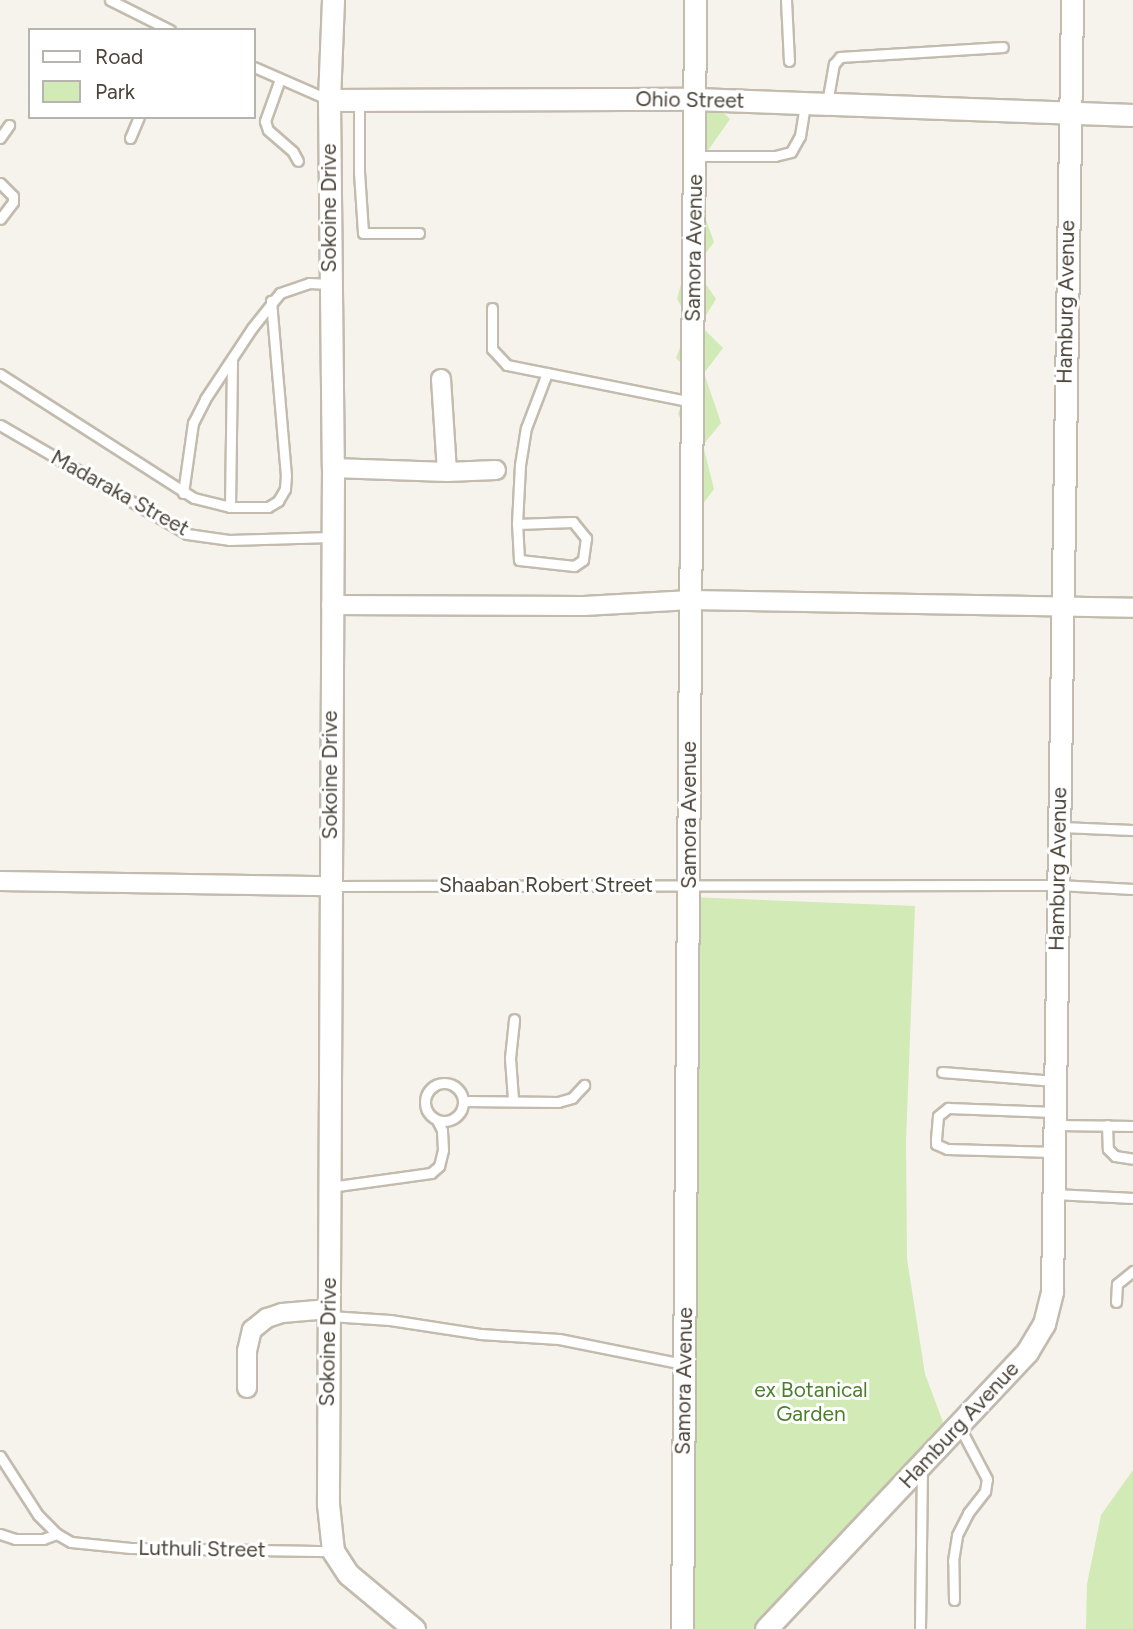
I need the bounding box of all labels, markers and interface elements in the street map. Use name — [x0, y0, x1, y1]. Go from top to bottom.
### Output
legend — [28, 28, 256, 119]
text: Road — [95, 44, 143, 69]
text: Park — [95, 79, 135, 104]
street label: Ohio Street — [635, 86, 745, 114]
street label: Sokoine Drive — [316, 143, 342, 273]
street label: Samora Avenue — [680, 174, 708, 322]
street label: Hamburg Avenue — [1052, 220, 1080, 384]
street label: Madaraka Street — [47, 445, 193, 541]
street label: Sokoine Drive — [317, 710, 343, 840]
street label: Samora Avenue — [676, 741, 702, 889]
street label: Hamburg Avenue — [1044, 787, 1072, 951]
street label: Shaaban Robert Street — [439, 872, 653, 898]
street label: Sokoine Drive — [314, 1277, 342, 1407]
street label: Samora Avenue — [670, 1307, 698, 1455]
street label: Hamburg Avenue — [894, 1356, 1024, 1494]
park label: ex Botanical Garden — [754, 1377, 868, 1427]
street label: Luthuli Street — [138, 1535, 266, 1563]

